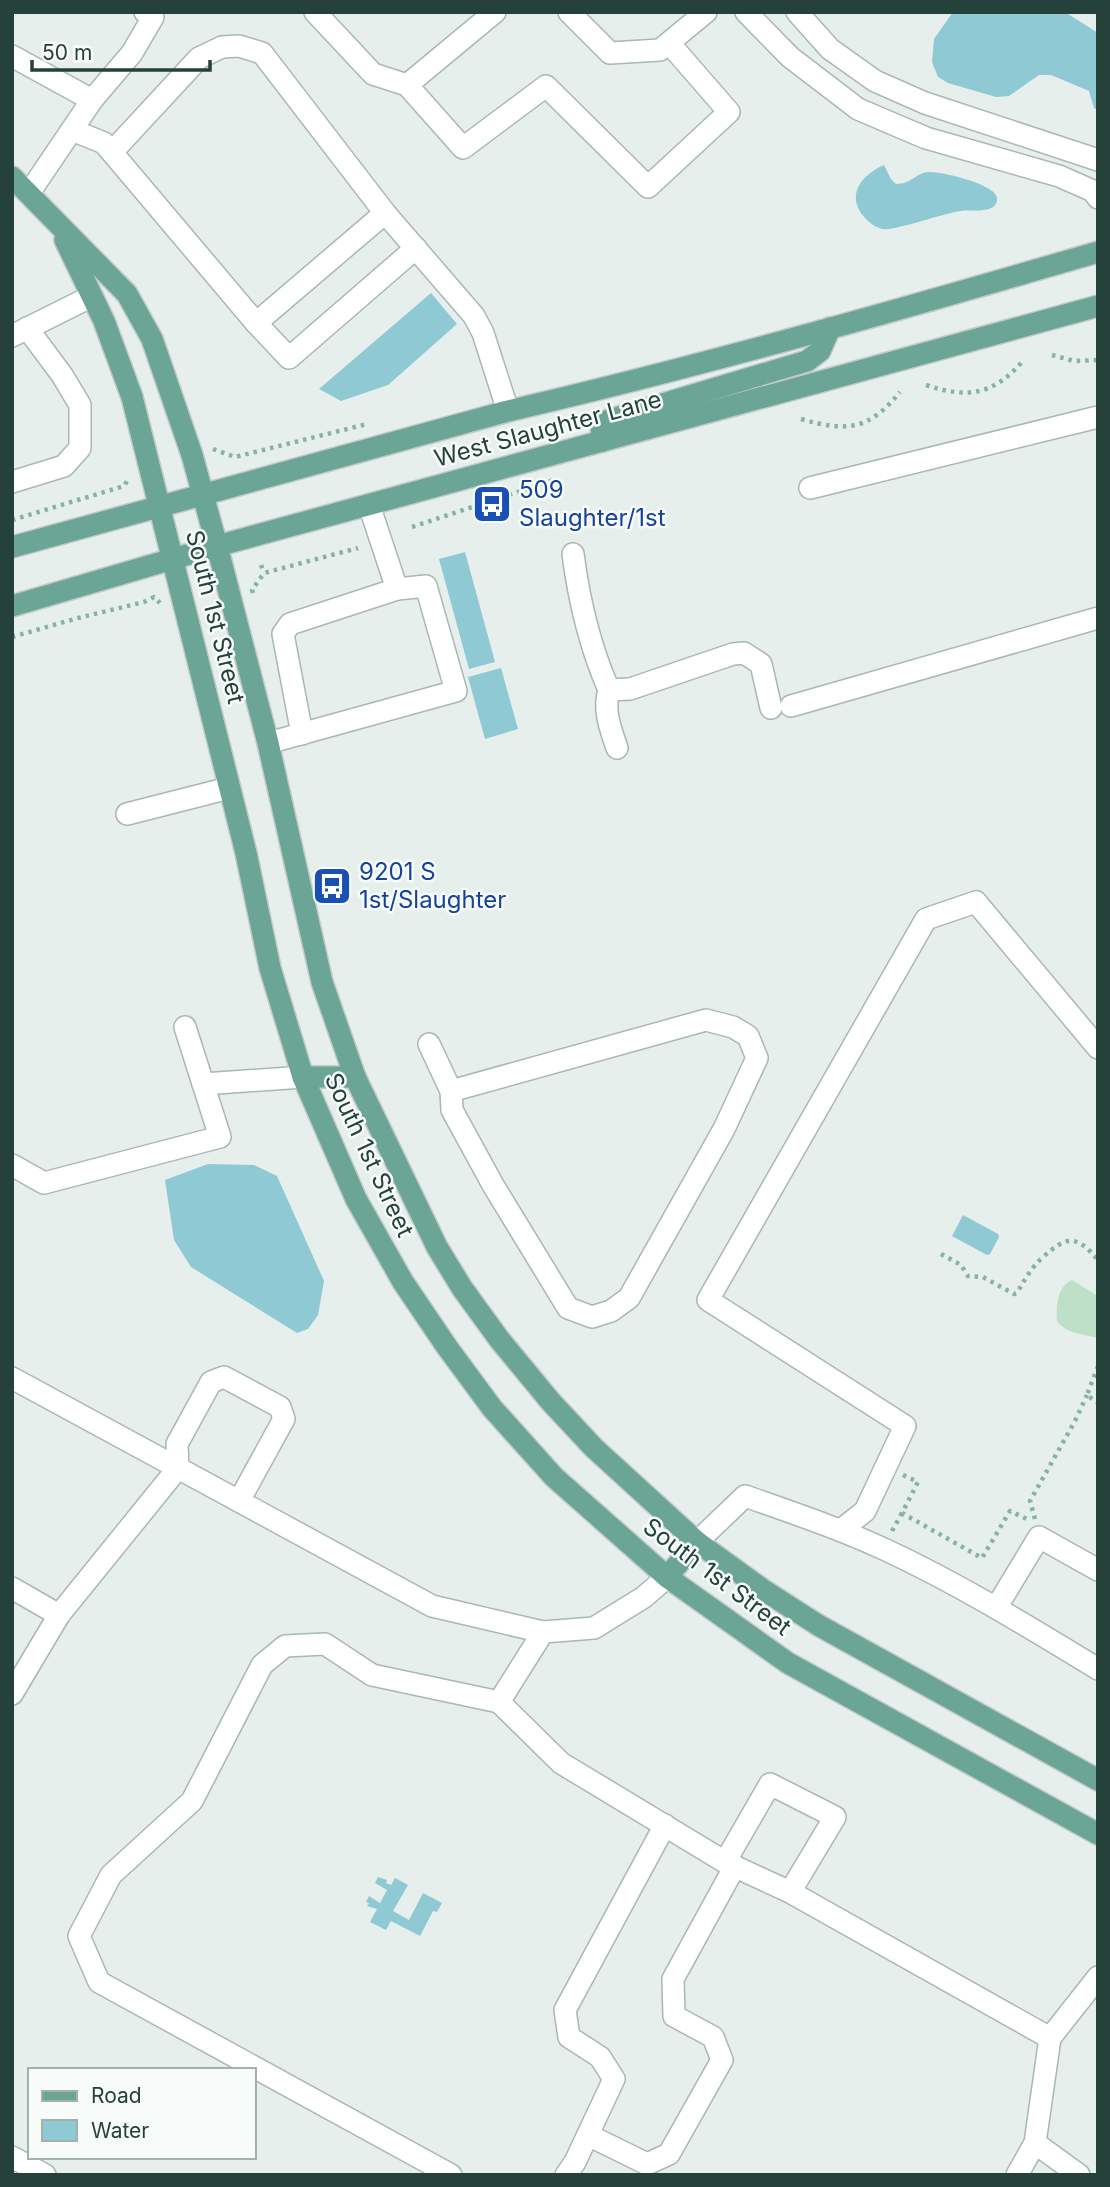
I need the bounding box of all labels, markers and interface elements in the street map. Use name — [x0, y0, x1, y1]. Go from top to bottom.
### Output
scale bar — [32, 28, 210, 72]
text: 50 m — [42, 40, 92, 65]
street label: West Slaughter Lane — [431, 384, 665, 473]
place label: 509 Slaughter/1st — [519, 475, 666, 532]
bus stop icon: 509 Slaughter/1st — [471, 483, 513, 525]
street label: South 1st Street — [180, 527, 251, 707]
place label: 9201 S 1st/Slaughter — [359, 857, 506, 914]
bus stop icon: 9201 S 1st/Slaughter — [311, 865, 353, 907]
street label: South 1st Street — [319, 1068, 420, 1241]
street label: South 1st Street — [638, 1512, 797, 1642]
legend — [28, 2068, 256, 2159]
text: Road — [91, 2083, 142, 2108]
text: Water — [91, 2118, 149, 2143]

